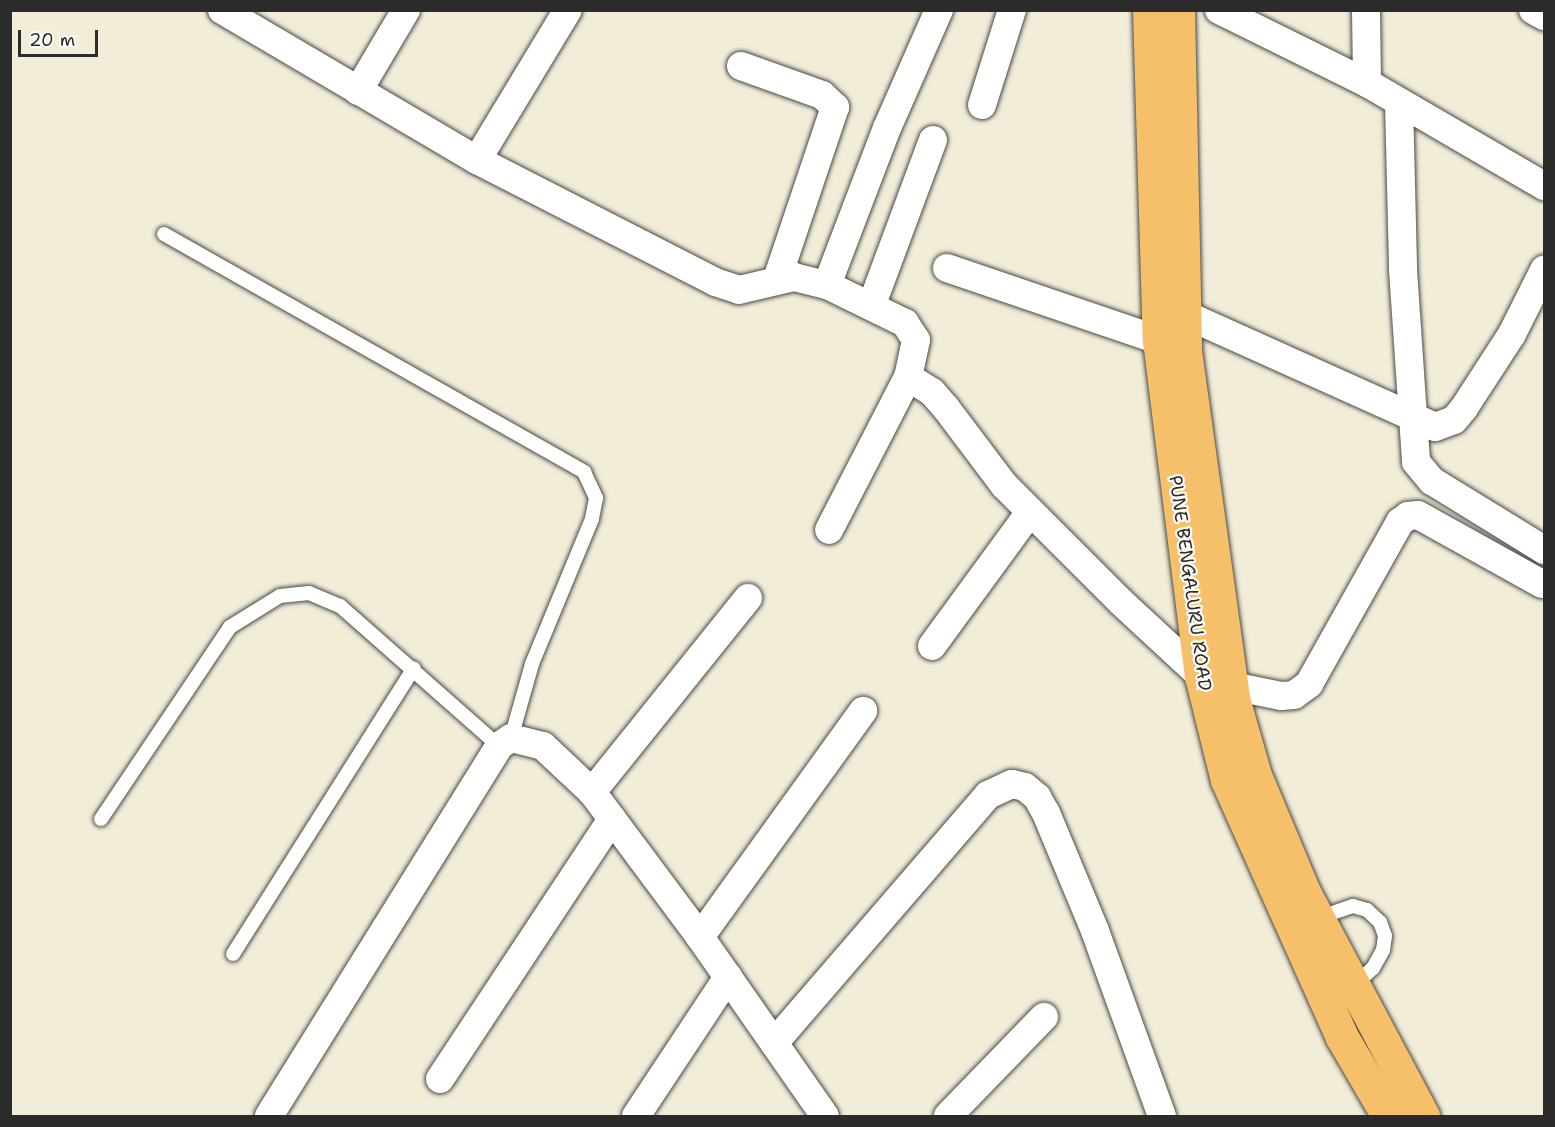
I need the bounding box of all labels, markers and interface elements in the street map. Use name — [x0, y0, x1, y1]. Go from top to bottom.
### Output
scale bar — [21, 18, 100, 56]
text: 20 m — [29, 28, 75, 52]
street label: PUNE BENGALURU ROAD — [1164, 474, 1216, 692]

